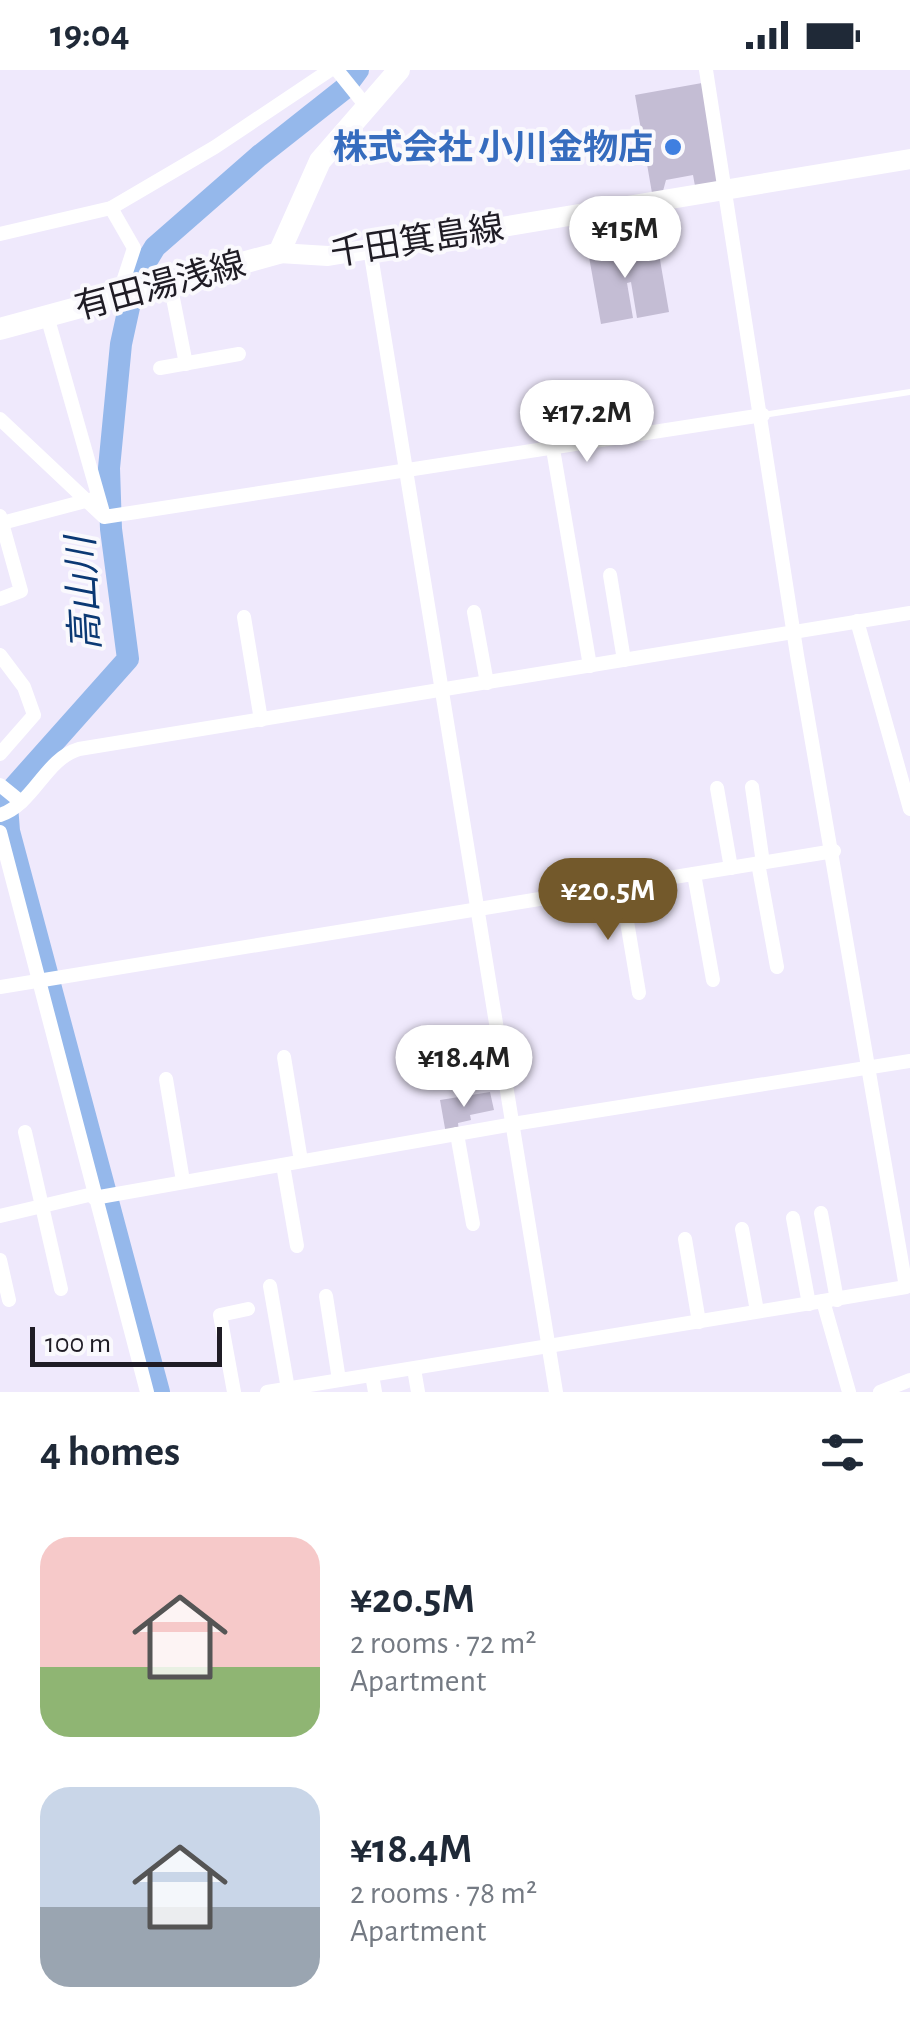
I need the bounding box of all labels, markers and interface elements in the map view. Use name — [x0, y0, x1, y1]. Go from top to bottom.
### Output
text: 19:04 — [50, 16, 130, 54]
place label: 株式会社 小川金物店 — [333, 128, 653, 166]
marker: 株式会社 小川金物店 — [662, 136, 684, 158]
pin: ¥15M — [566, 196, 684, 281]
street label: 千田箕島線 — [328, 209, 506, 272]
text: ¥15M — [591, 212, 659, 244]
street label: 有田湯浅線 — [71, 245, 249, 326]
pin: ¥17.2M — [506, 380, 668, 465]
text: ¥17.2M — [542, 396, 632, 428]
water label: 高山川 — [61, 532, 107, 652]
pin: ¥20.5M — [527, 858, 689, 943]
text: ¥20.5M — [560, 874, 656, 906]
pin: ¥18.4M — [383, 1025, 545, 1110]
text: ¥18.4M — [417, 1041, 511, 1073]
scale bar — [30, 1322, 222, 1366]
text: 100 m — [45, 1330, 111, 1358]
icon: filters — [815, 1425, 870, 1480]
text: 4 homes — [40, 1431, 180, 1473]
icon: home — [120, 1577, 240, 1697]
text: ¥20.5M — [350, 1578, 475, 1620]
text: 2 rooms · 72 m² — [350, 1627, 537, 1659]
text: Apartment — [350, 1665, 486, 1697]
icon: home — [120, 1827, 240, 1947]
text: ¥18.4M — [350, 1828, 472, 1870]
text: 2 rooms · 78 m² — [350, 1877, 537, 1909]
text: Apartment — [350, 1915, 486, 1947]

